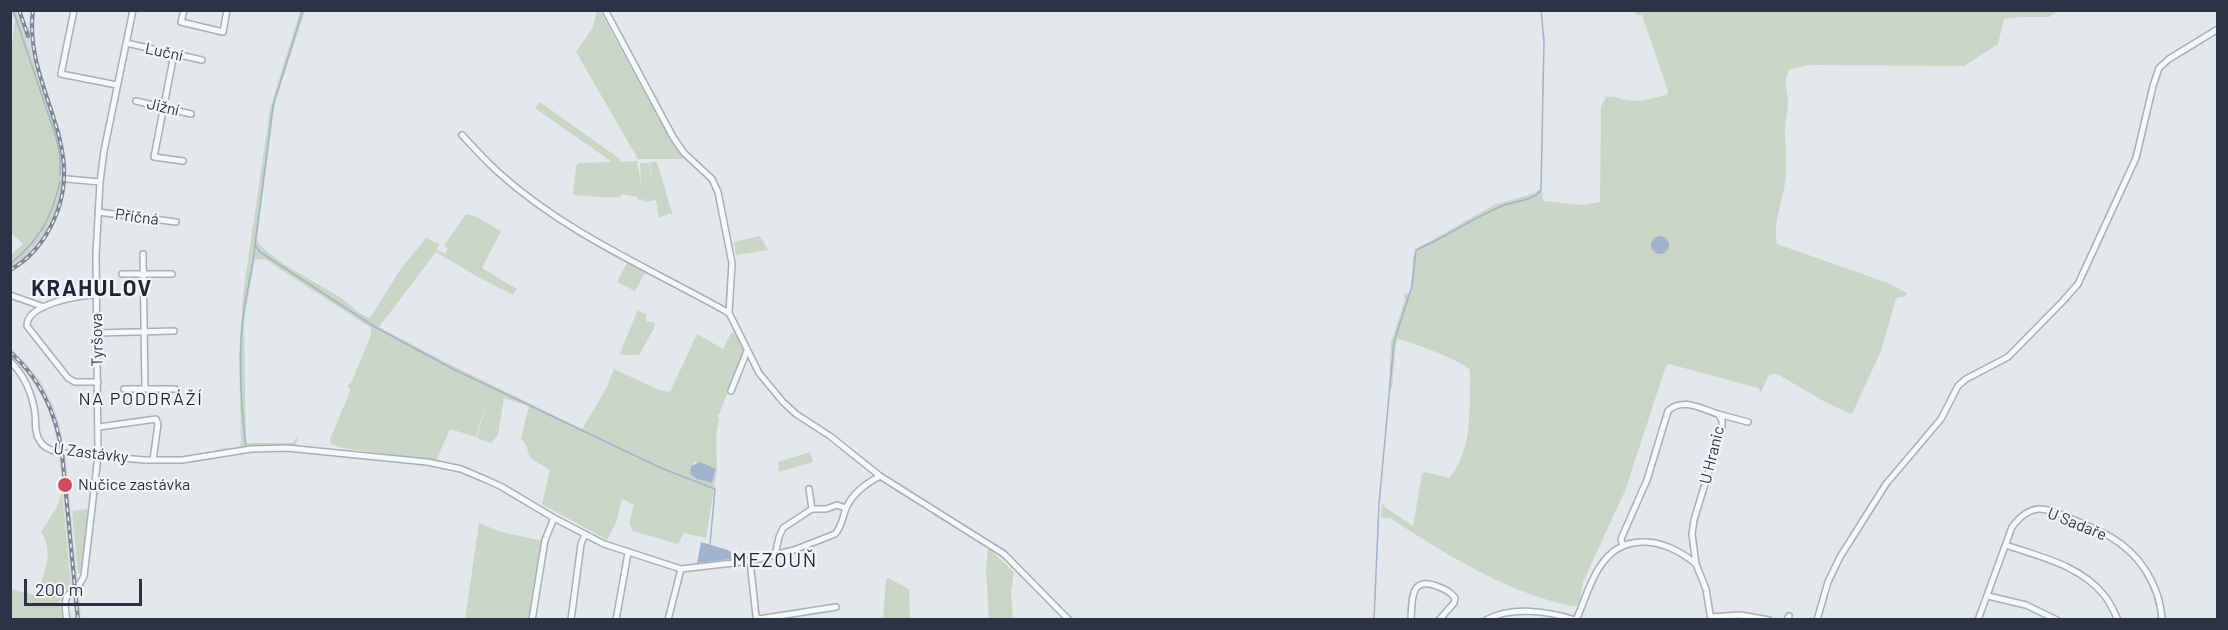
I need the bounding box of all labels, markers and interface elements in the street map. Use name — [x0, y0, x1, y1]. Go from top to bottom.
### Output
street label: Luční — [143, 39, 185, 65]
street label: Jižní — [145, 94, 181, 120]
street label: Příčná — [114, 205, 160, 229]
district label: KRAHULOV — [31, 276, 153, 302]
street label: Tyršova — [87, 313, 107, 367]
district label: NA PODDRÁŽÍ — [79, 388, 203, 410]
street label: U Hranic — [1696, 424, 1728, 486]
street label: U Zastávky — [53, 439, 129, 467]
place label: Nučice zastávka — [78, 475, 190, 495]
marker: Nučice zastávka — [56, 476, 74, 494]
street label: U Sadaře — [2045, 503, 2109, 545]
district label: MEZOUŇ — [732, 548, 818, 572]
scale bar — [27, 567, 146, 605]
text: 200 m — [35, 578, 83, 600]

